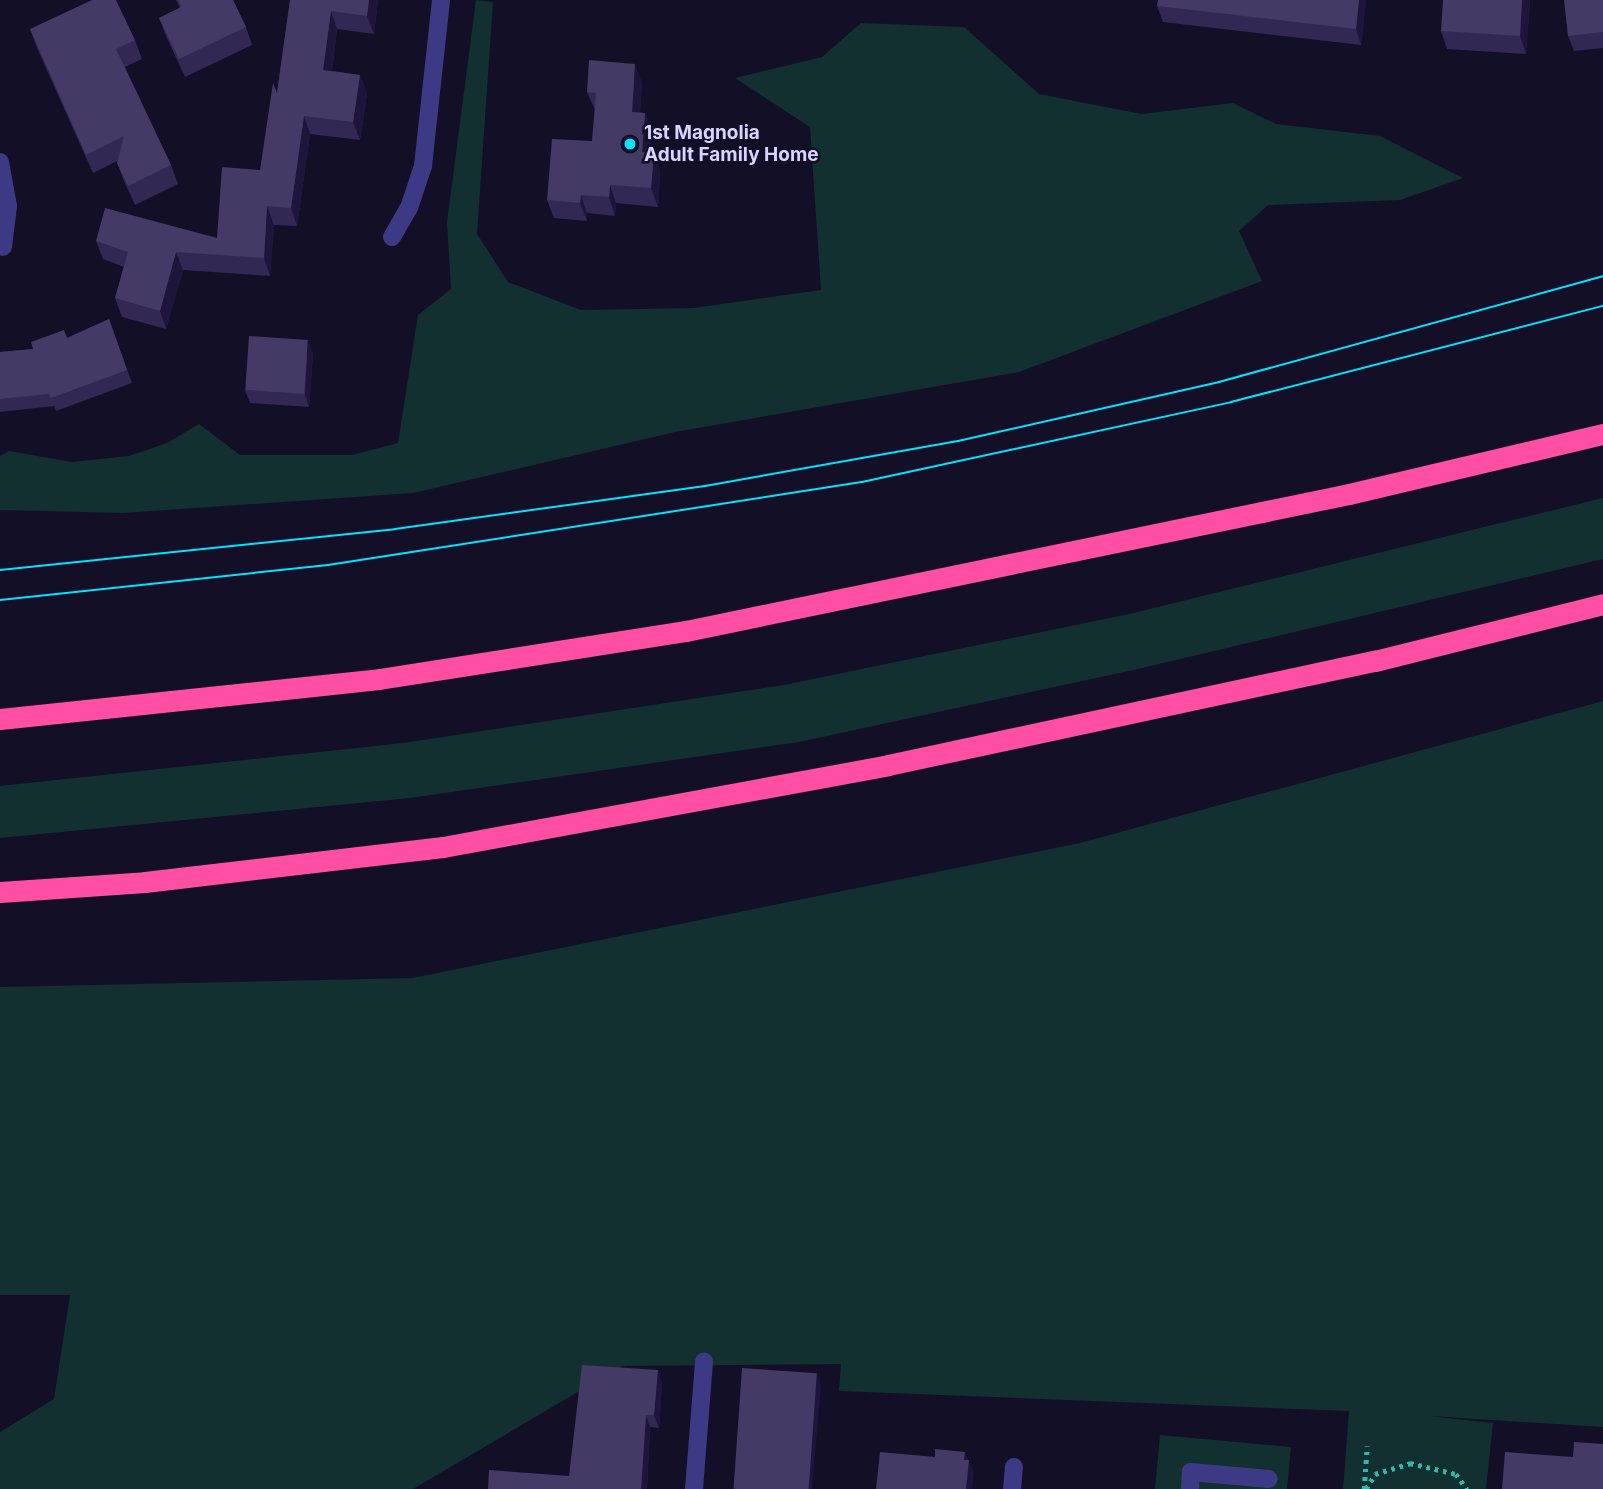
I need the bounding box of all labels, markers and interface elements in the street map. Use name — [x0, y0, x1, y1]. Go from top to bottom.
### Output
place label: 1st Magnolia Adult Family Home — [644, 122, 819, 166]
marker: 1st Magnolia Adult Family Home — [622, 136, 638, 152]

